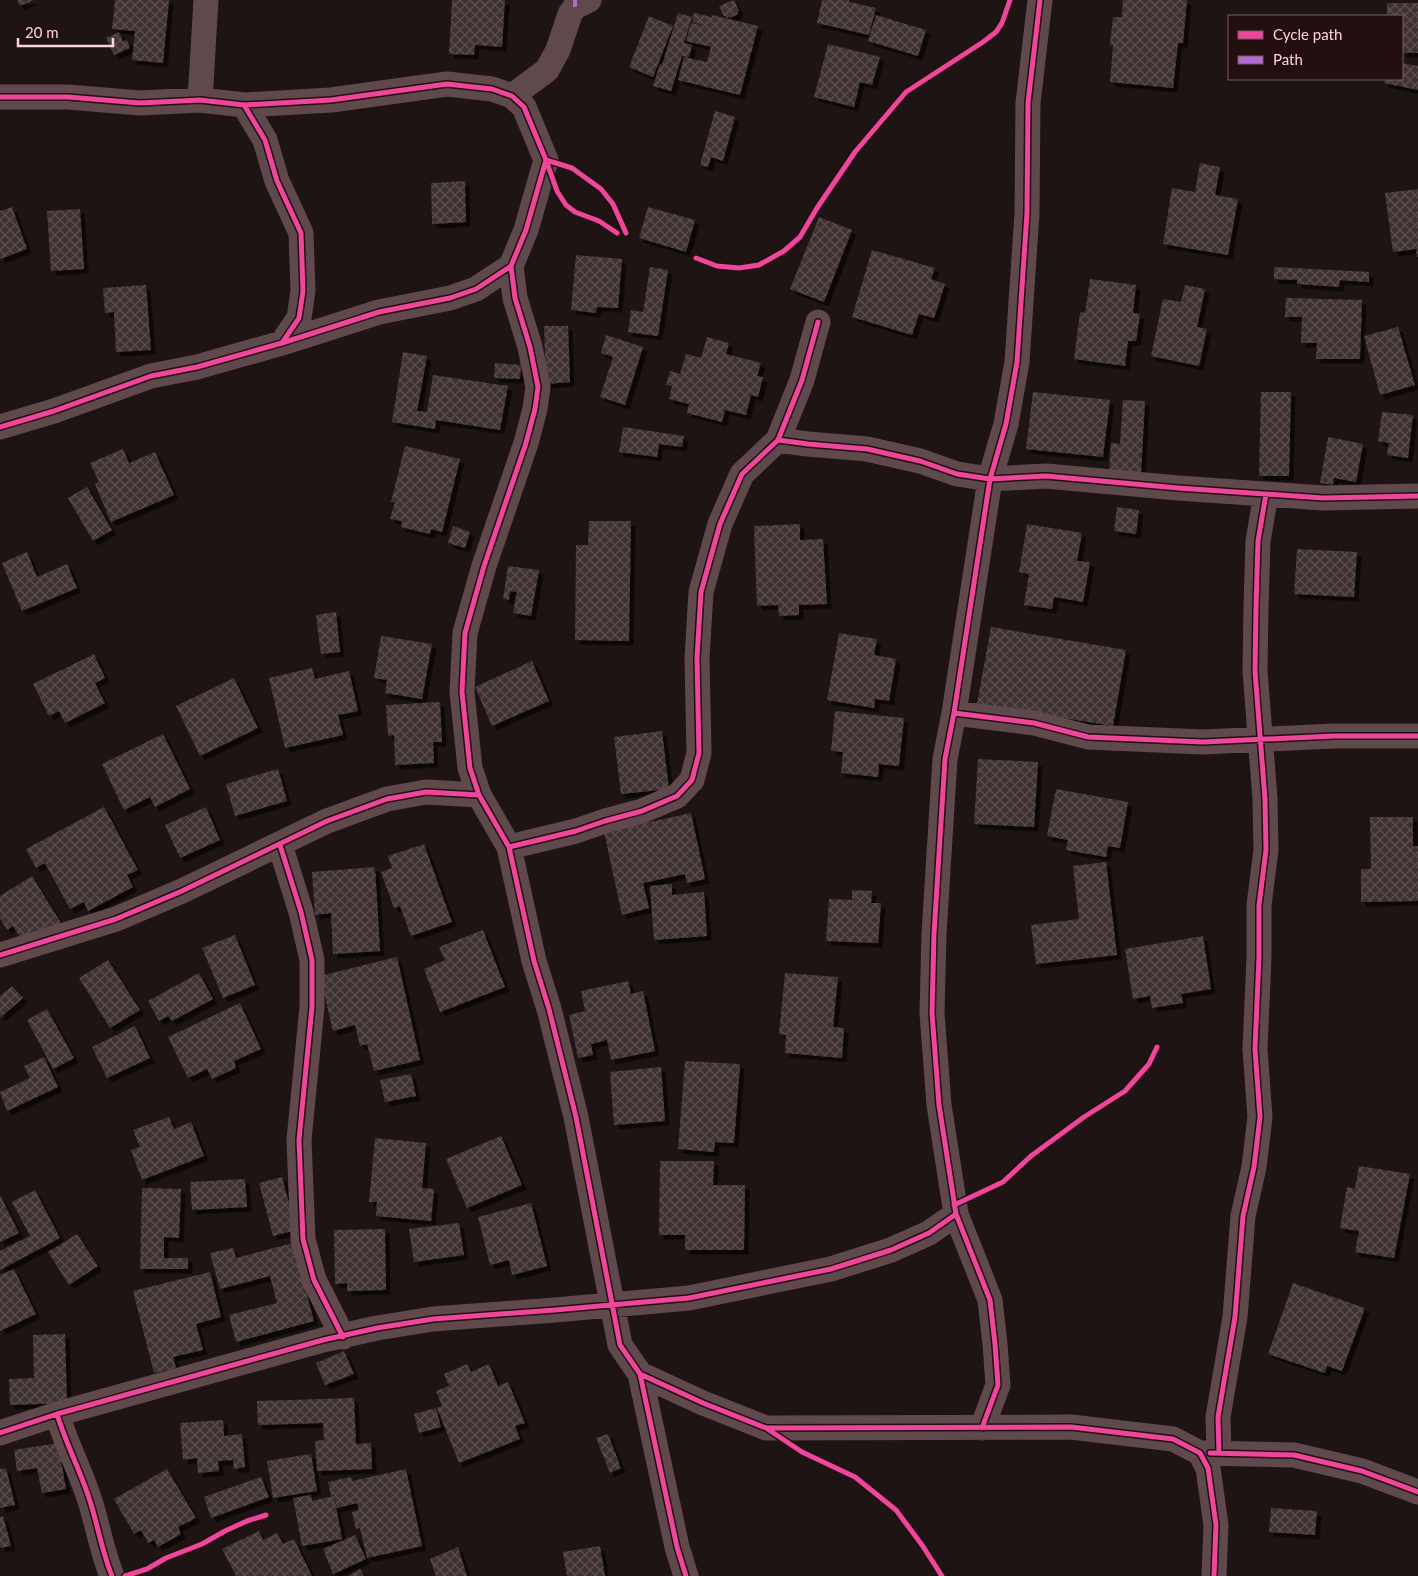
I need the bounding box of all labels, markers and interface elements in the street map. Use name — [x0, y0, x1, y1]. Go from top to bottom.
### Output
scale bar — [18, 15, 112, 47]
legend — [1228, 15, 1403, 80]
text: 20 m — [25, 23, 59, 41]
text: Cycle path — [1273, 25, 1342, 43]
text: Path — [1273, 50, 1303, 68]

